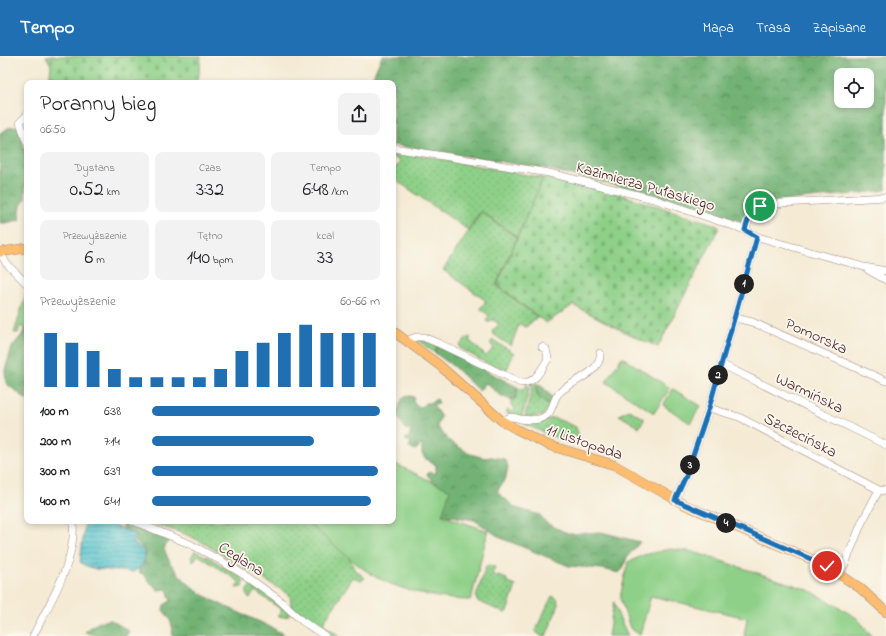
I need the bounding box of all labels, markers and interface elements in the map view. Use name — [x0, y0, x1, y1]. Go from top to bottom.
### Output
text: Tempo — [20, 15, 74, 42]
text: Mapa — [703, 18, 734, 39]
text: Trasa — [756, 18, 790, 39]
text: Zapisane — [812, 18, 866, 39]
map controls — [834, 68, 874, 108]
button: locate — [834, 68, 874, 108]
text: Poranny bieg — [40, 89, 156, 121]
button: share — [338, 93, 380, 135]
text: 06:50 — [40, 120, 66, 139]
street label: Kazimierza Pułaskiego — [573, 156, 718, 218]
text: Dystans — [74, 160, 115, 176]
text: Czas — [199, 160, 221, 176]
text: Tempo — [310, 160, 341, 176]
text: 0.52 — [70, 176, 104, 205]
text: 3:32 — [196, 176, 224, 205]
text: 6:48 — [302, 176, 329, 205]
text: km — [104, 184, 120, 200]
text: /km — [329, 184, 348, 200]
pin — [743, 189, 777, 223]
icon: arrive — [749, 195, 771, 217]
text: Przewyższenie — [63, 228, 127, 244]
text: Tętno — [197, 228, 223, 244]
text: kcal — [317, 228, 334, 244]
text: 6 — [85, 244, 93, 273]
text: 140 — [187, 244, 210, 273]
text: 33 — [317, 244, 334, 273]
text: m — [93, 252, 105, 268]
text: bpm — [210, 252, 233, 268]
pin: 1 — [734, 274, 754, 294]
text: 1 — [742, 276, 746, 292]
text: Przewyższenie — [40, 292, 116, 311]
text: 60–66 m — [340, 292, 380, 311]
street label: Pomorska — [781, 312, 851, 361]
pin: 2 — [708, 365, 728, 385]
text: 2 — [715, 367, 721, 383]
street label: Warmińska — [771, 367, 847, 421]
text: 100 m — [40, 402, 69, 421]
text: 6:38 — [104, 402, 121, 421]
street label: Szczecińska — [759, 407, 841, 465]
street label: 11 Listopada — [543, 419, 626, 467]
text: 200 m — [40, 432, 71, 451]
text: 7:14 — [104, 432, 120, 451]
pin: 3 — [680, 455, 700, 475]
text: 3 — [688, 457, 692, 473]
text: 300 m — [40, 462, 70, 481]
text: 6:39 — [104, 462, 120, 481]
text: 400 m — [40, 492, 70, 511]
text: 6:41 — [104, 492, 120, 511]
pin: 4 — [716, 513, 736, 533]
text: 4 — [724, 515, 728, 531]
street label: Ceglana — [213, 536, 269, 583]
pin — [810, 549, 844, 583]
icon: check — [816, 555, 838, 577]

